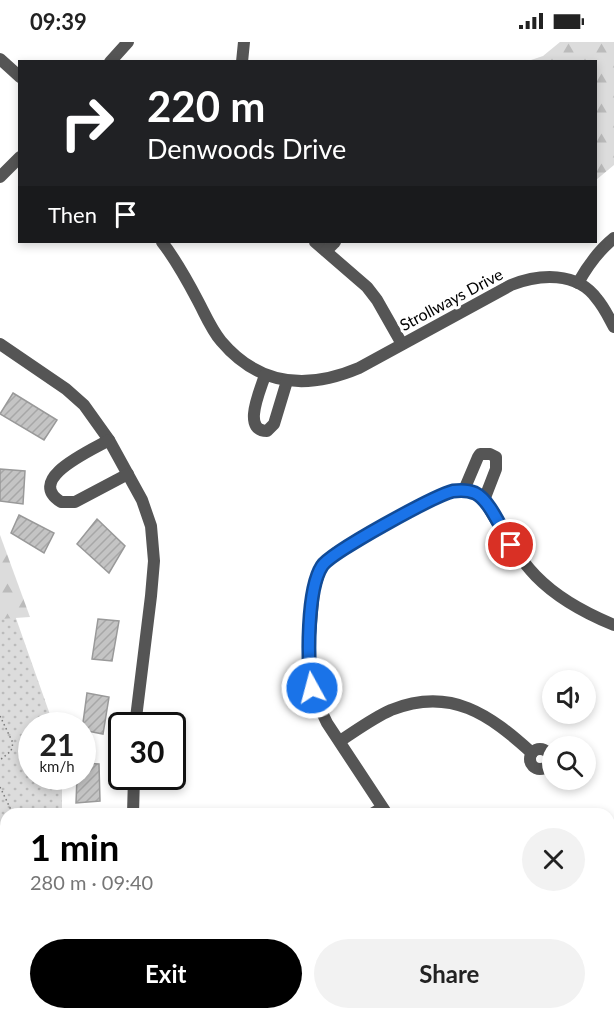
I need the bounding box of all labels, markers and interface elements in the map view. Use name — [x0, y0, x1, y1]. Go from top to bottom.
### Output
text: 09:39 — [30, 8, 87, 35]
text: 220 m — [147, 81, 265, 131]
icon: right — [48, 84, 126, 162]
text: Denwoods Drive — [147, 132, 346, 165]
icon: arrive — [109, 198, 142, 231]
text: Then — [48, 201, 97, 228]
street label: Strollways Drive — [396, 264, 506, 334]
pin — [485, 519, 536, 570]
icon: arrive — [494, 528, 527, 561]
position arrow — [280, 656, 344, 720]
map controls — [542, 670, 596, 790]
button: sound — [542, 670, 596, 724]
speed limit sign: 30 — [108, 712, 186, 790]
text: 21 — [40, 726, 74, 762]
button: search — [542, 736, 596, 790]
text: km/h — [39, 757, 75, 775]
text: 1 min — [30, 825, 119, 869]
button: close — [522, 828, 585, 891]
text: 280 m · 09:40 — [30, 870, 153, 894]
button: Exit — [30, 939, 302, 1008]
button: Share — [314, 939, 585, 1008]

